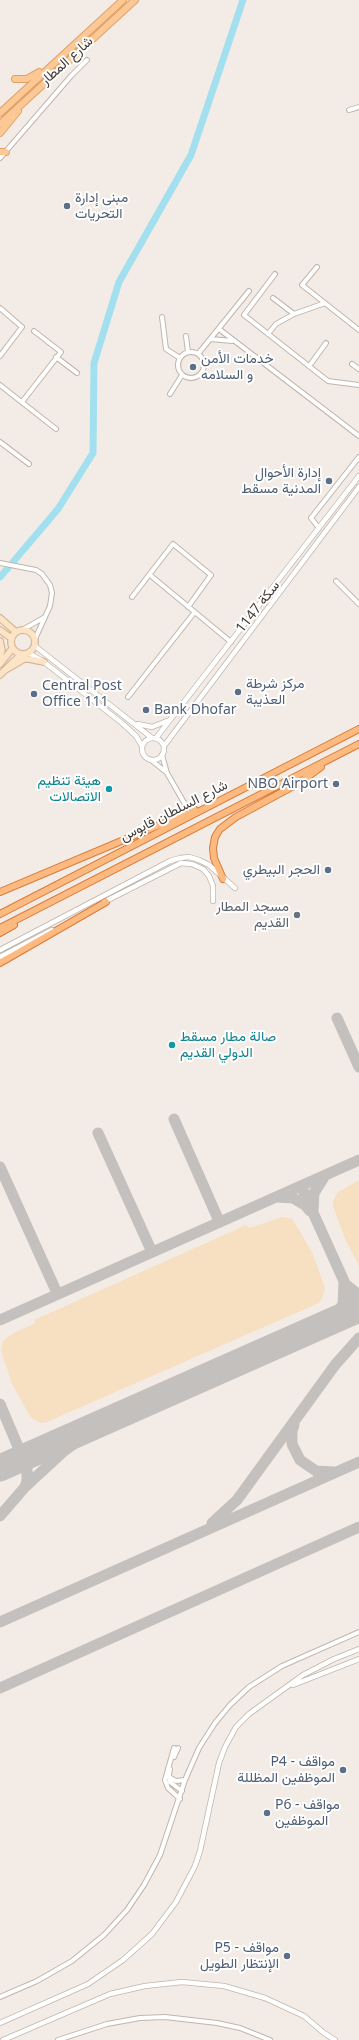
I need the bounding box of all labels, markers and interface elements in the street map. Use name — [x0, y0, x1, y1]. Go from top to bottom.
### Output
street label: شارع المطار — [37, 33, 97, 89]
place label: مبنى إدارة التحريات — [75, 190, 128, 222]
marker: مبنى إدارة التحريات — [62, 201, 72, 211]
place label: خدمات الأمن و السلامه — [201, 351, 274, 384]
marker: خدمات الأمن و السلامه — [188, 362, 198, 372]
place label: إدارة الأحوال المدنية مسقط — [241, 465, 321, 498]
marker: إدارة الأحوال المدنية مسقط — [324, 476, 334, 486]
street label: سكة 1147 — [233, 578, 283, 636]
place label: مركز شرطة العذيبة — [246, 676, 305, 708]
place label: Central Post Office 111 — [42, 678, 122, 710]
marker: مركز شرطة العذيبة — [233, 687, 243, 697]
marker: Central Post Office 111 — [29, 689, 39, 699]
place label: Bank Dhofar — [154, 702, 237, 718]
marker: Bank Dhofar — [141, 705, 151, 715]
place label: هيئة تنظيم الاتصالات — [38, 773, 101, 806]
place label: NBO Airport — [247, 776, 328, 792]
street label: شارع السلطان قابوس — [117, 777, 231, 845]
marker: NBO Airport — [331, 779, 341, 789]
marker: هيئة تنظيم الاتصالات — [104, 784, 114, 794]
place label: الحجر البيطري — [243, 862, 320, 878]
marker: الحجر البيطري — [323, 865, 333, 875]
place label: مسجد المطار القديم — [216, 899, 289, 932]
marker: مسجد المطار القديم — [292, 910, 302, 920]
place label: صالة مطار مسقط الدولي القديم — [180, 1029, 276, 1062]
marker: صالة مطار مسقط الدولي القديم — [167, 1040, 177, 1050]
place label: P4 - مواقف الموظفين المظللة — [237, 1754, 335, 1786]
marker: P4 - مواقف الموظفين المظللة — [338, 1765, 348, 1775]
place label: P6 - مواقف الموظفين — [275, 1797, 340, 1830]
marker: P6 - مواقف الموظفين — [262, 1808, 272, 1818]
place label: P5 - مواقف الإنتظار الطويل — [200, 1940, 279, 1972]
marker: P5 - مواقف الإنتظار الطويل — [282, 1951, 292, 1961]

